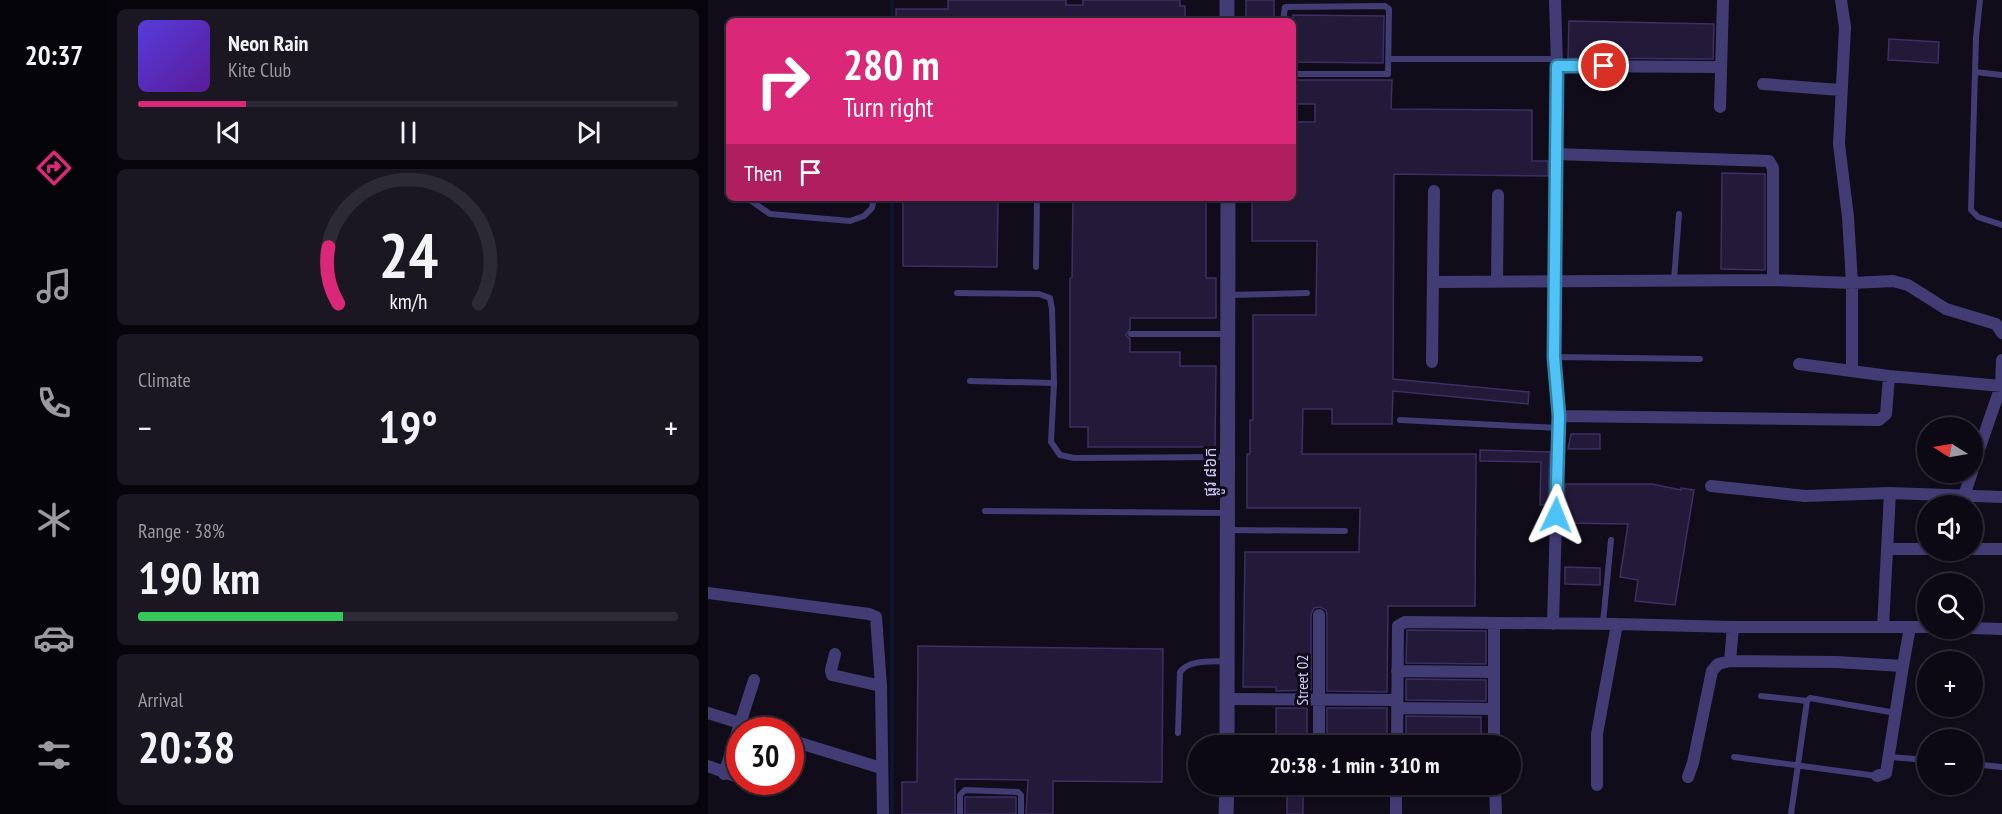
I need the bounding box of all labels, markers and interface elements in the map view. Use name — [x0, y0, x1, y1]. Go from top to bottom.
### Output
text: Neon Rain — [228, 29, 308, 57]
text: 280 m — [843, 37, 940, 92]
text: 20:37 — [25, 38, 83, 72]
pin — [1578, 40, 1629, 91]
icon: right — [744, 42, 822, 120]
icon: arrive — [1587, 49, 1620, 82]
text: Kite Club — [228, 57, 291, 83]
text: Turn right — [843, 90, 934, 124]
icon: previous — [212, 116, 245, 149]
icon: pause — [392, 116, 425, 149]
icon: next — [572, 116, 605, 149]
icon: directions — [33, 147, 75, 189]
icon: arrive — [794, 156, 827, 189]
text: Then — [744, 159, 782, 187]
text: 24 — [378, 214, 438, 295]
icon: music — [33, 265, 75, 307]
text: km/h — [389, 287, 427, 315]
text: Climate — [138, 367, 191, 393]
icon: phone — [33, 382, 75, 424]
text: 19° — [378, 397, 438, 455]
text: − — [138, 406, 152, 449]
text: + — [664, 406, 678, 449]
north arrow — [1917, 417, 1983, 483]
map controls — [1917, 417, 1983, 795]
street label: ផ្លូវ ៨៦ក — [1200, 447, 1225, 497]
position arrow — [1524, 483, 1588, 547]
button: sound — [1917, 495, 1983, 561]
icon: climate — [33, 499, 75, 541]
text: Range · 38% — [138, 518, 225, 544]
text: 190 km — [138, 548, 260, 606]
button: search — [1917, 573, 1983, 639]
icon: car — [33, 617, 75, 659]
button: + — [1917, 651, 1983, 717]
street label: Street 02 — [1292, 655, 1312, 705]
text: Arrival — [138, 687, 183, 713]
text: 20:38 — [138, 717, 235, 775]
speed limit sign: 30 — [726, 717, 804, 795]
button: − — [1917, 729, 1983, 795]
icon: filters — [33, 734, 75, 776]
text: 20:38 · 1 min · 310 m — [1269, 751, 1440, 779]

